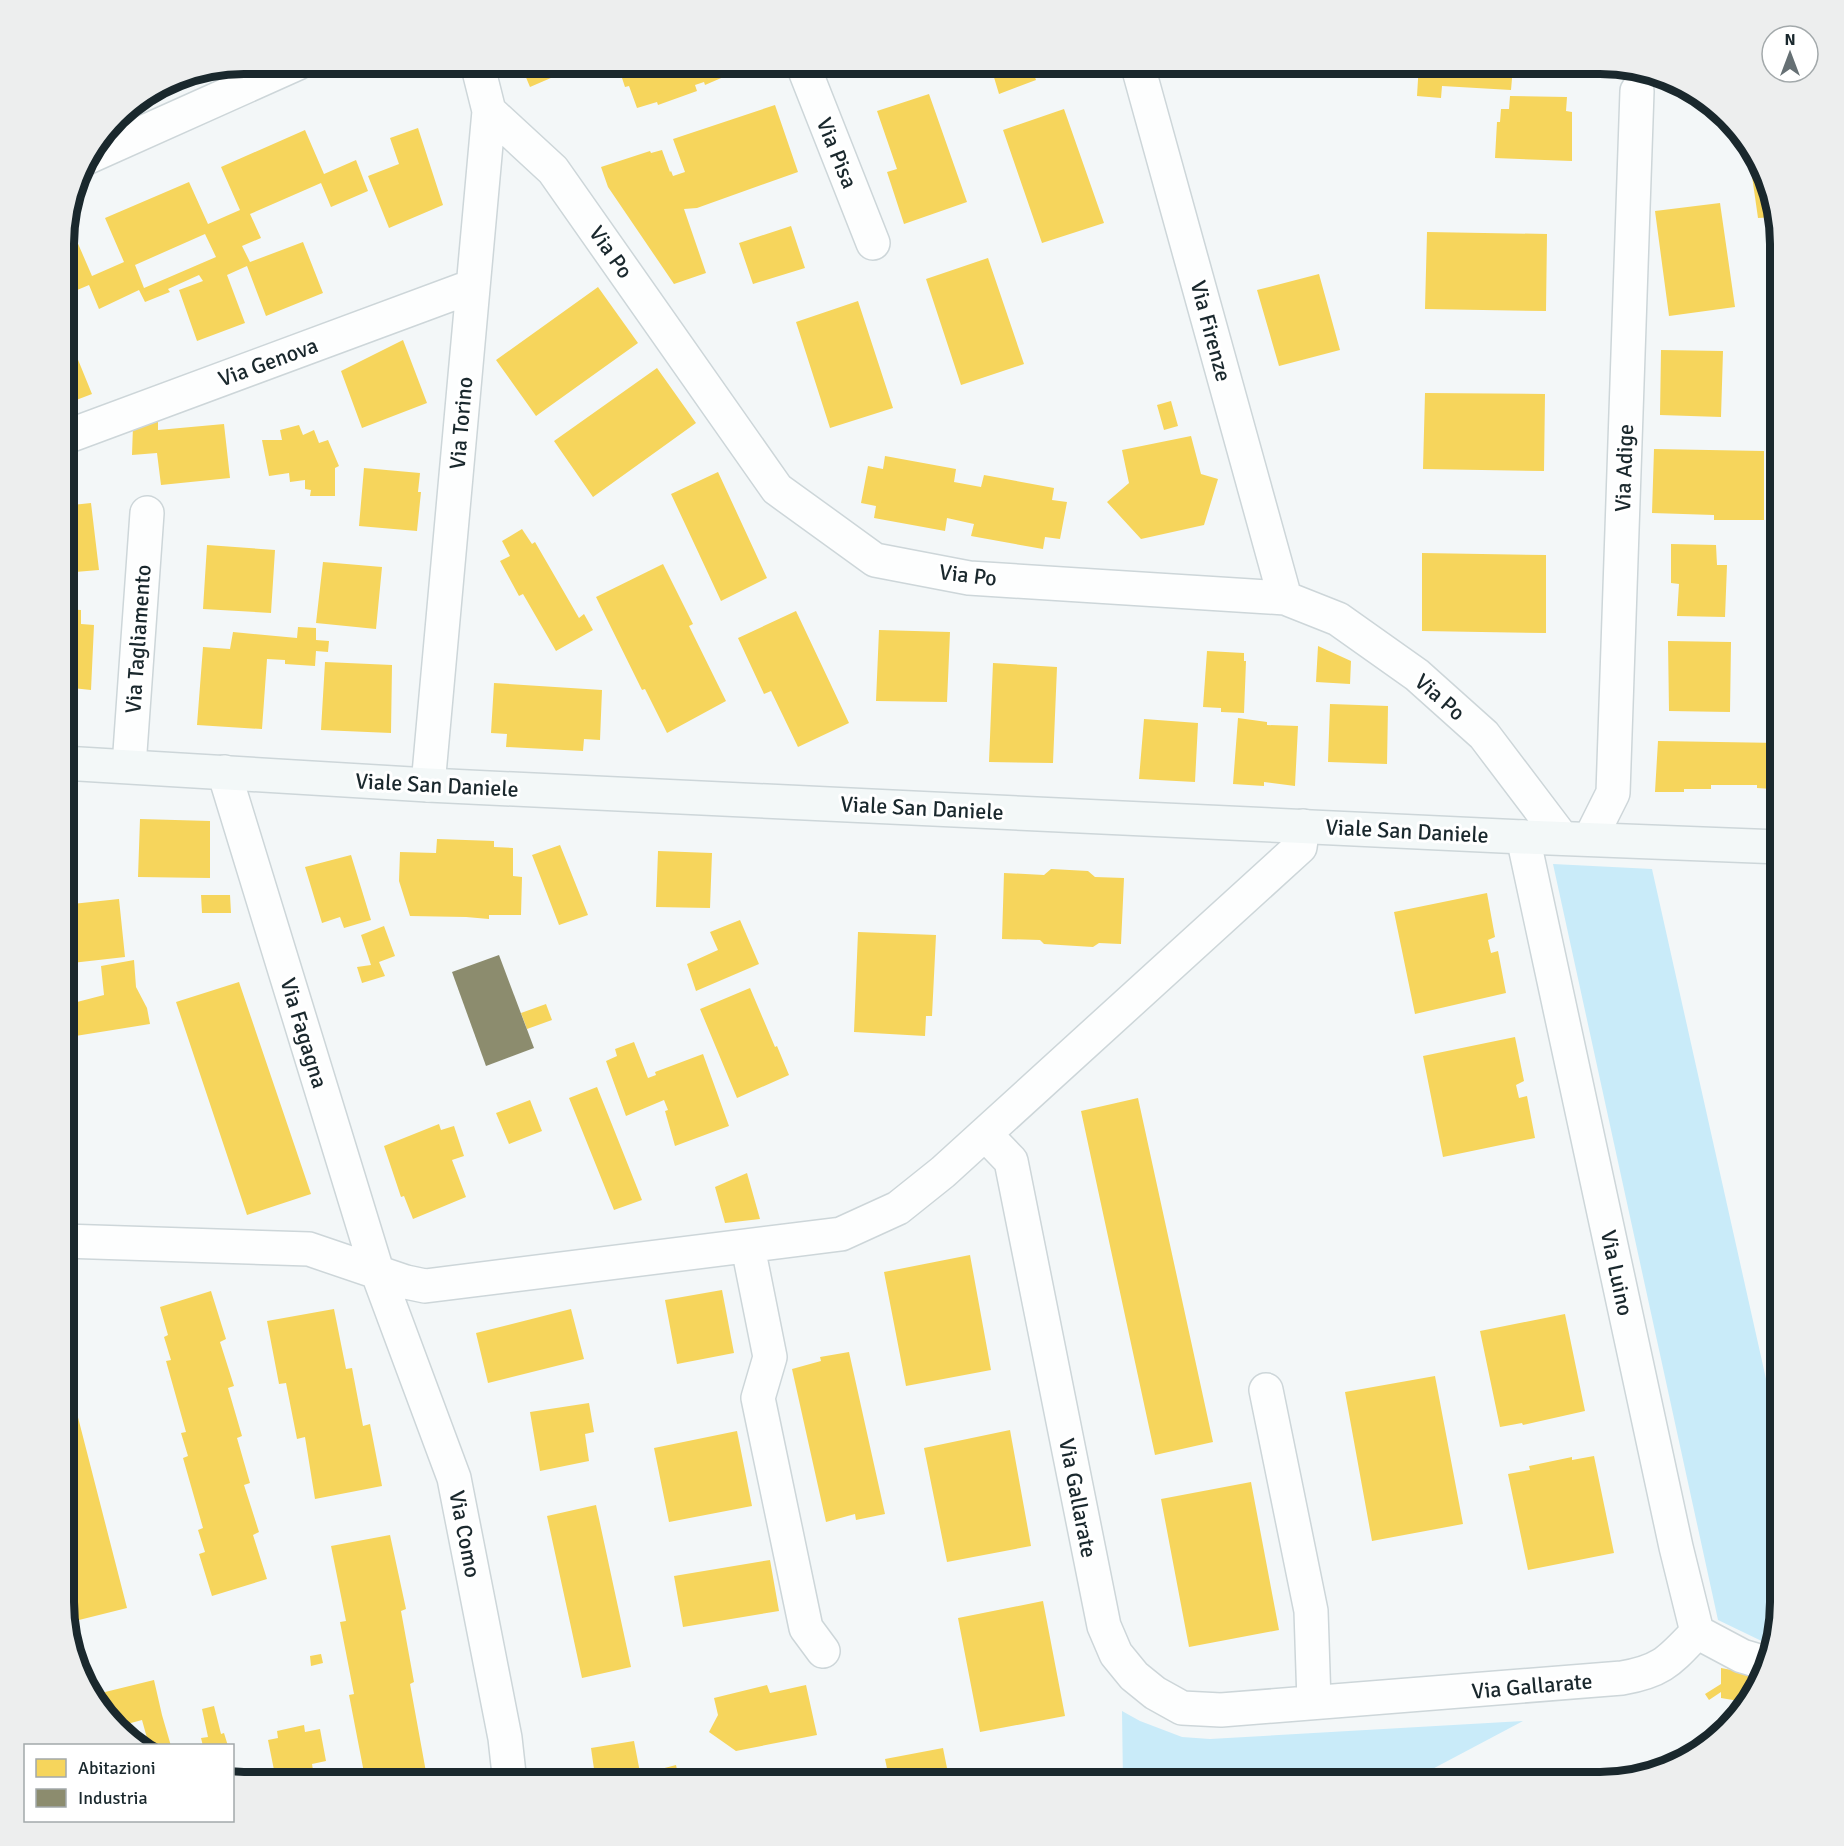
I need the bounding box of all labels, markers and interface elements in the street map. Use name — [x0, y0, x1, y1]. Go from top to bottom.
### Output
north arrow — [1760, 24, 1820, 84]
text: N — [1784, 30, 1796, 50]
street label: Via Pisa — [811, 114, 863, 192]
street label: Via Po — [583, 221, 639, 283]
street label: Via Firenze — [1185, 278, 1237, 384]
street label: Via Genova — [214, 332, 322, 392]
street label: Via Torino — [444, 376, 478, 470]
street label: Via Adige — [1609, 424, 1639, 512]
street label: Via Po — [938, 558, 998, 592]
street label: Via Tagliamento — [119, 564, 157, 714]
street label: Via Po — [1409, 668, 1471, 726]
street label: Viale San Daniele — [355, 767, 519, 803]
street label: Viale San Daniele — [840, 790, 1004, 826]
street label: Viale San Daniele — [1325, 813, 1489, 849]
street label: Via Fagagna — [274, 975, 334, 1091]
street label: Via Luino — [1595, 1228, 1639, 1318]
street label: Via Gallarate — [1053, 1436, 1103, 1560]
street label: Via Como — [443, 1488, 487, 1580]
street label: Via Gallarate — [1470, 1667, 1594, 1705]
legend — [24, 1744, 234, 1822]
text: Abitazioni — [78, 1757, 156, 1779]
text: Industria — [78, 1787, 148, 1809]

